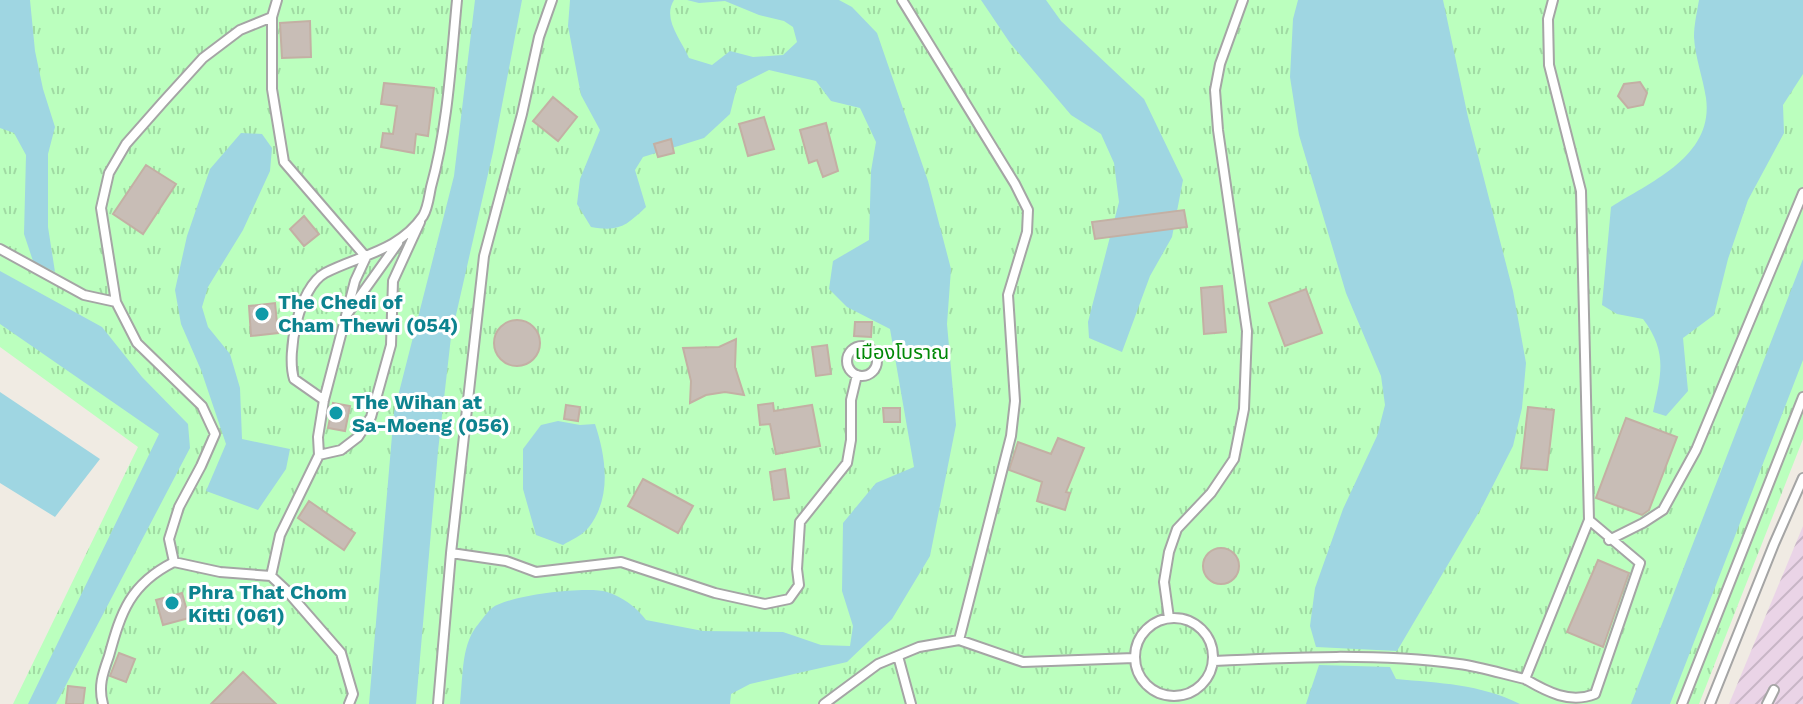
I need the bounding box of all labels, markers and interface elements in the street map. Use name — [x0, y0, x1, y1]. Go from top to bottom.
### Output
place label: The Chedi of Cham Thewi (054) — [278, 290, 458, 337]
marker: The Chedi of Cham Thewi (054) — [253, 305, 271, 323]
park label: เมืองโบราณ — [855, 340, 949, 364]
place label: The Wihan at Sa-Moeng (056) — [352, 390, 510, 437]
marker: The Wihan at Sa-Moeng (056) — [327, 404, 345, 422]
place label: Phra That Chom Kitti (061) — [188, 580, 347, 627]
marker: Phra That Chom Kitti (061) — [163, 594, 181, 612]

